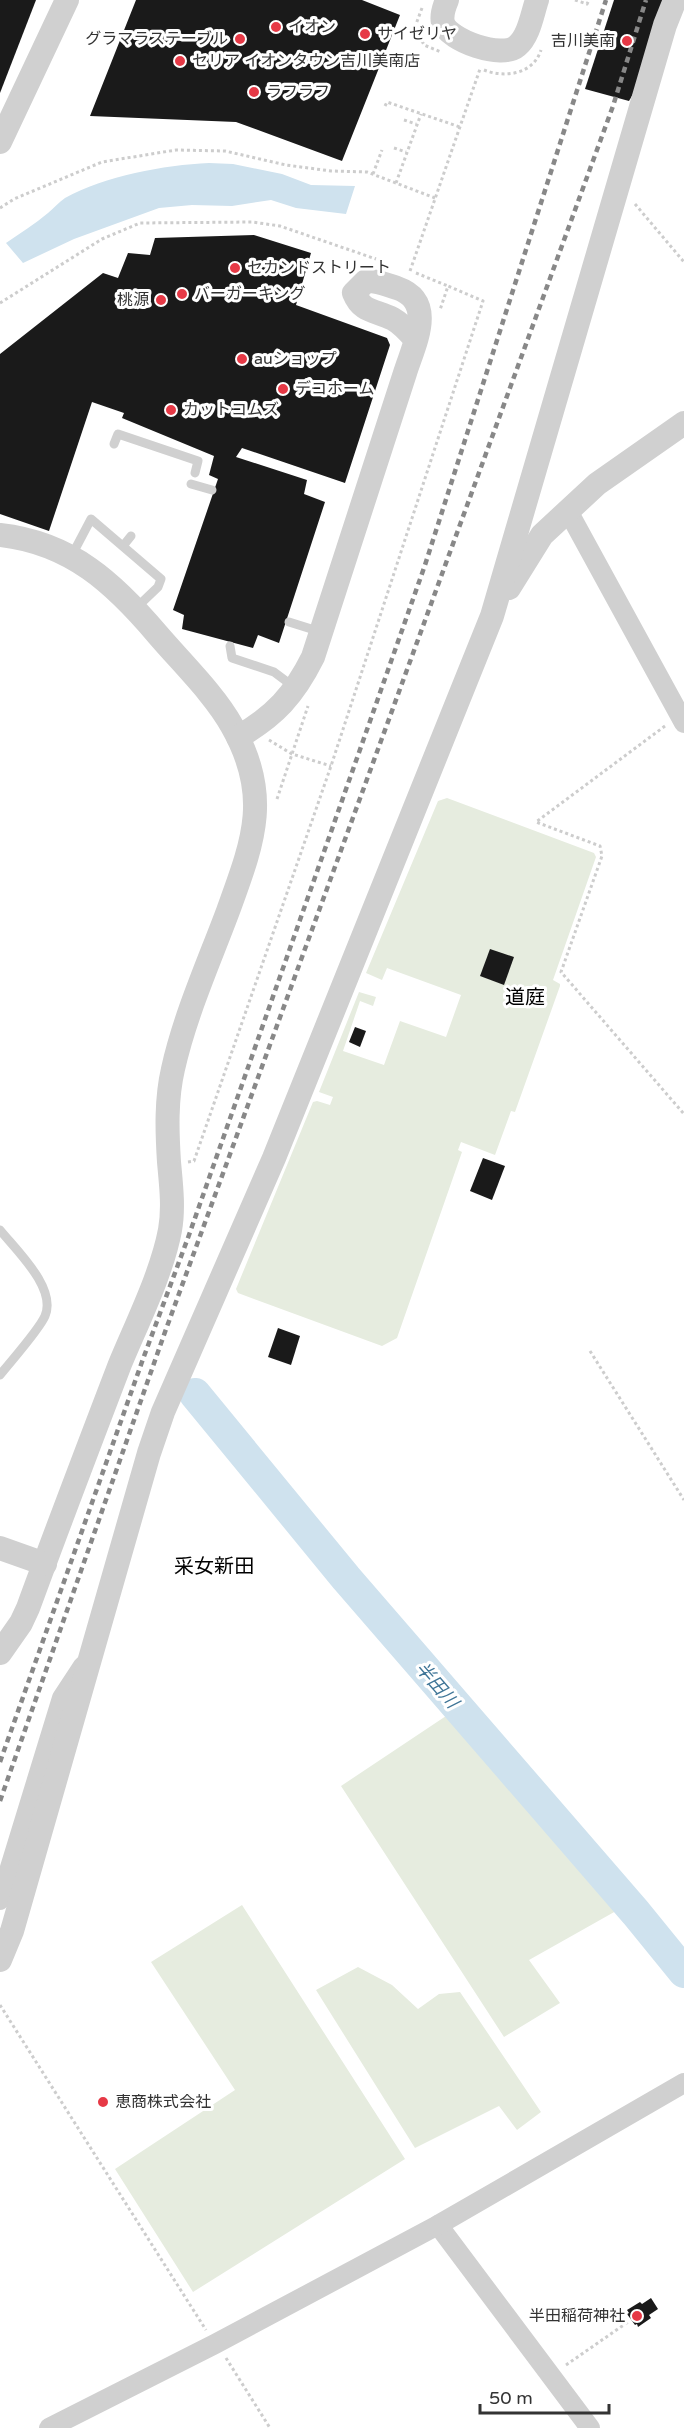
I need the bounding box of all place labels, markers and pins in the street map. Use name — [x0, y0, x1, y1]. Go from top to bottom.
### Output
place label: イオン — [288, 17, 336, 37]
marker: イオン — [269, 20, 283, 34]
place label: サイゼリヤ — [377, 24, 457, 44]
marker: サイゼリヤ — [358, 27, 372, 41]
place label: グラマラステーブル — [85, 29, 228, 49]
place label: 吉川美南 — [551, 31, 615, 51]
marker: グラマラステーブル — [233, 32, 247, 46]
marker: 吉川美南 — [620, 34, 634, 48]
place label: セリア イオンタウン吉川美南店 — [192, 51, 420, 71]
marker: セリア イオンタウン吉川美南店 — [173, 54, 187, 68]
place label: ラフラフ — [266, 82, 330, 102]
marker: ラフラフ — [247, 85, 261, 99]
place label: セカンドストリート — [247, 258, 391, 278]
marker: セカンドストリート — [228, 261, 242, 275]
place label: バーガーキング — [194, 284, 306, 304]
marker: バーガーキング — [175, 287, 189, 301]
place label: 桃源 — [117, 290, 149, 310]
marker: 桃源 — [154, 293, 168, 307]
place label: auショップ — [254, 349, 337, 369]
marker: auショップ — [235, 352, 249, 366]
place label: デコホーム — [295, 379, 375, 399]
marker: デコホーム — [276, 382, 290, 396]
place label: カットコムズ — [183, 400, 279, 420]
marker: カットコムズ — [164, 403, 178, 417]
place label: 恵商株式会社 — [115, 2092, 211, 2112]
marker: 恵商株式会社 — [96, 2095, 110, 2109]
place label: 半田稲荷神社 — [529, 2306, 625, 2326]
marker: 半田稲荷神社 — [630, 2309, 644, 2323]

